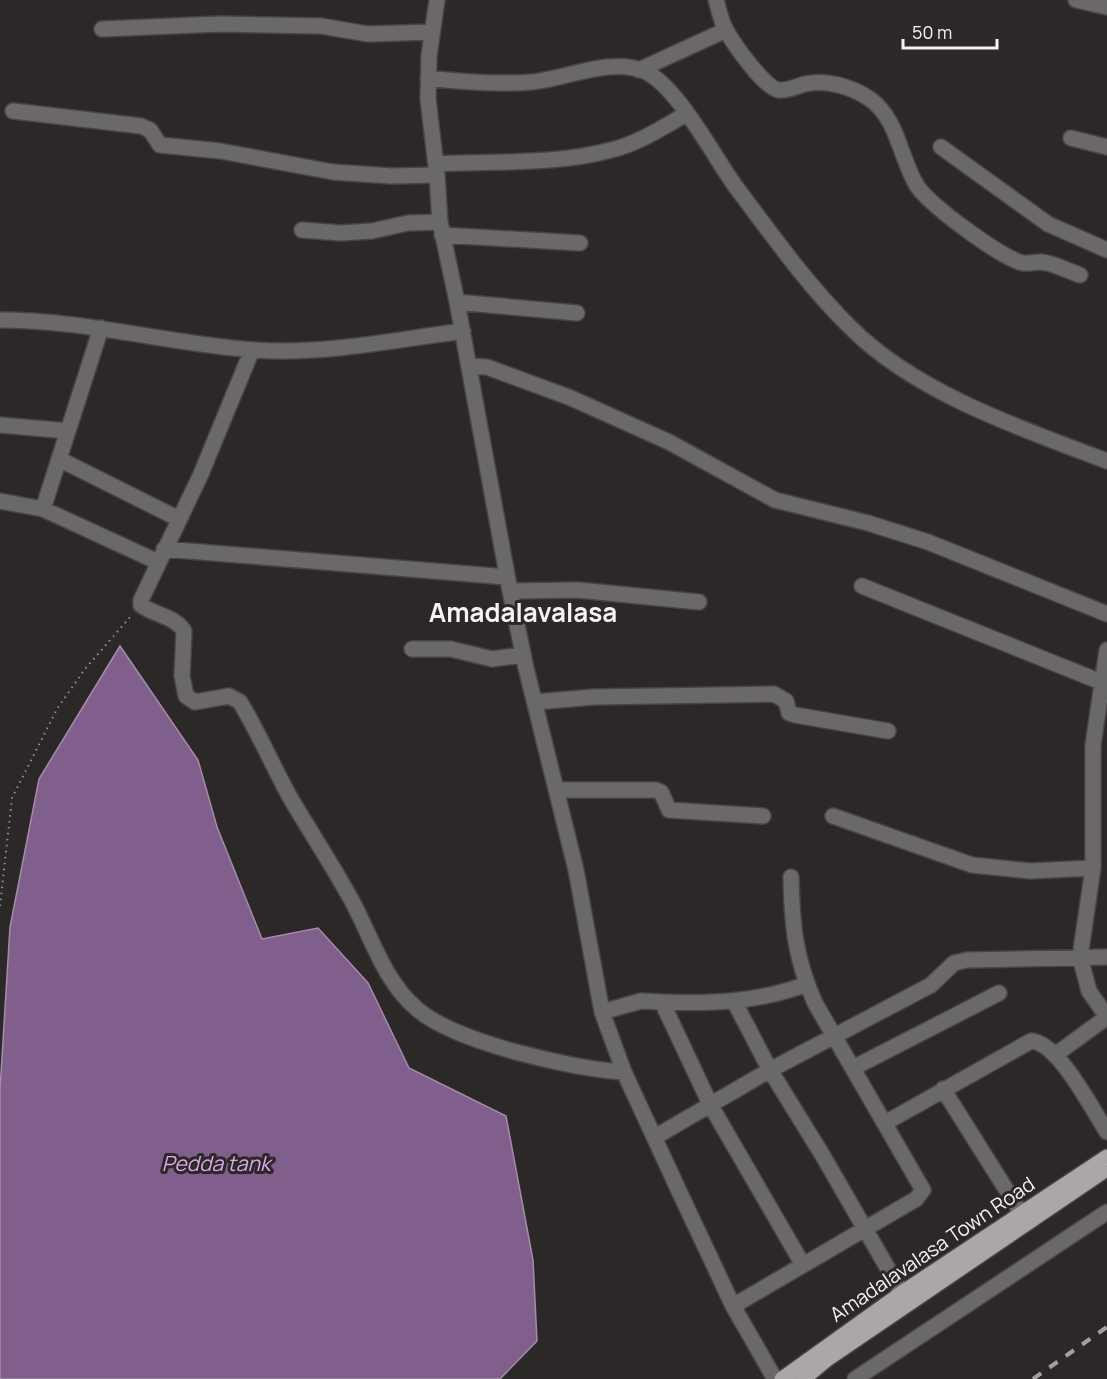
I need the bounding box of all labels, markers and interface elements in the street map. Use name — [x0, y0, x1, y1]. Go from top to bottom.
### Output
scale bar — [903, 12, 998, 50]
text: 50 m — [912, 20, 952, 44]
district label: Amadalavalasa — [429, 594, 617, 630]
water label: Pedda tank — [162, 1149, 273, 1177]
street label: Amadalavalasa Town Road — [824, 1170, 1040, 1328]

